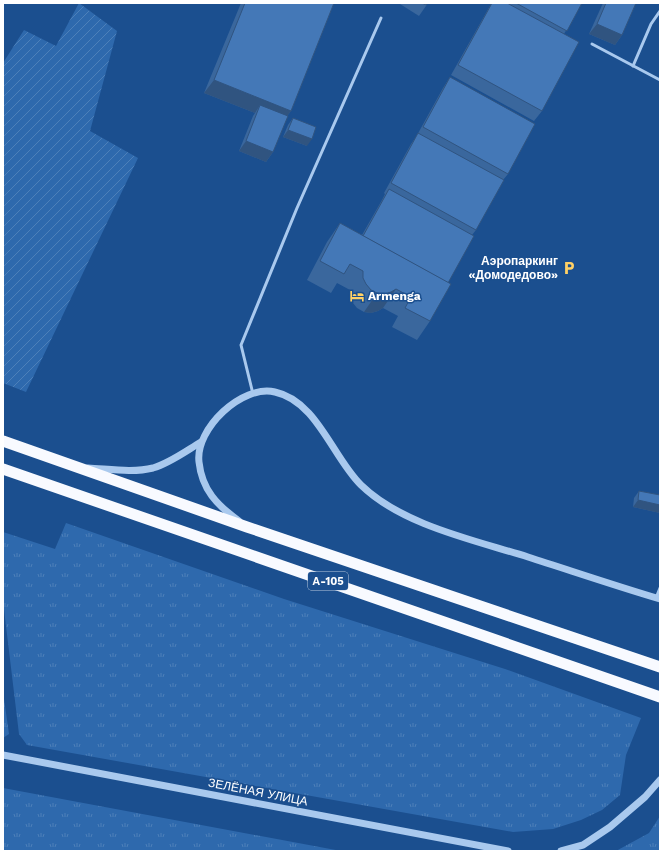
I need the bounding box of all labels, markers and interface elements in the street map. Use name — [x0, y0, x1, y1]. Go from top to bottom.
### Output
place label: Аэропаркинг «Домодедово» — [468, 254, 558, 282]
parking icon: Аэропаркинг «Домодедово» — [561, 260, 577, 276]
hotel icon: Armenga — [349, 288, 365, 304]
place label: Armenga — [368, 289, 421, 303]
road number: А-105 — [308, 572, 348, 590]
street label: ЗЕЛЁНАЯ УЛИЦА — [207, 775, 309, 809]

